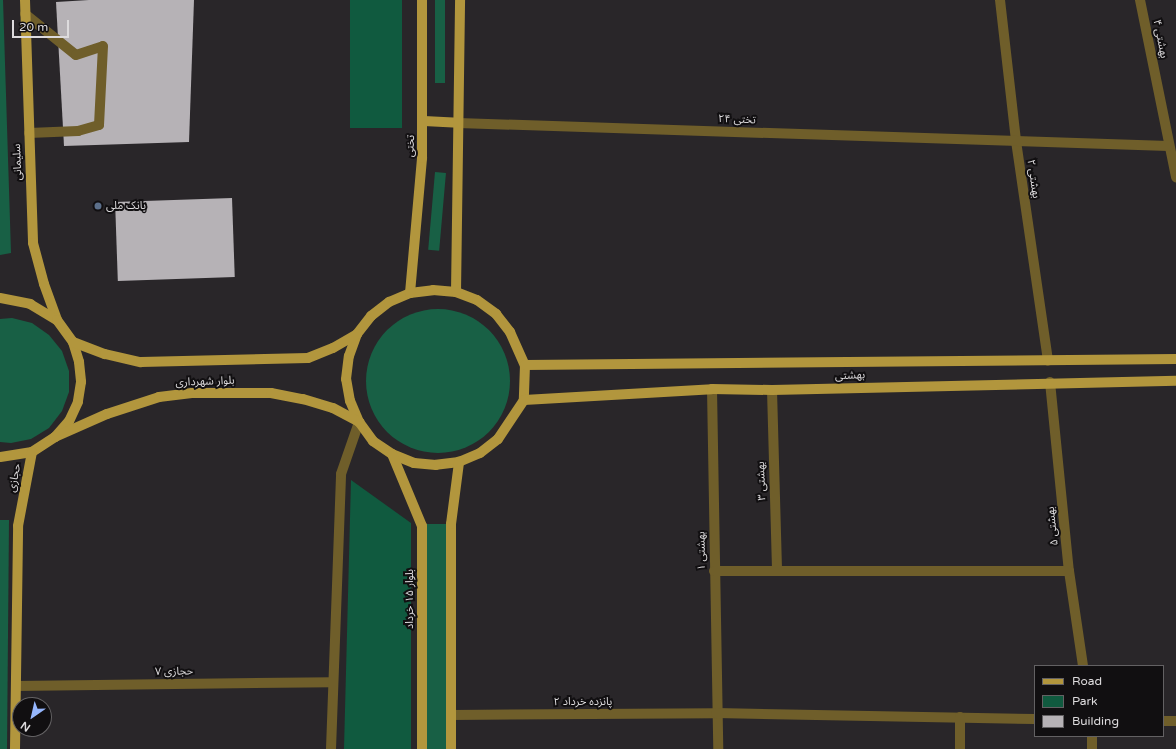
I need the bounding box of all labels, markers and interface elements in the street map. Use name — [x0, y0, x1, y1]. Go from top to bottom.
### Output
scale bar — [14, 12, 71, 38]
street label: بهشتی ۴ — [1150, 18, 1170, 60]
text: 20 m — [19, 20, 48, 34]
street label: تختی ۲۴ — [718, 113, 756, 127]
street label: تختی — [404, 135, 418, 157]
street label: سلیمانی — [11, 143, 25, 181]
street label: بهشتی ۲ — [1024, 159, 1042, 199]
place label: بانک ملی — [106, 199, 146, 213]
marker: بانک ملی — [93, 201, 103, 211]
street label: بهشتی — [835, 369, 865, 383]
street label: بلوار شهرداری — [175, 374, 235, 390]
street label: بهشتی ۳ — [755, 461, 769, 501]
street label: حجازی — [6, 462, 24, 494]
street label: بهشتی ۵ — [1044, 506, 1062, 546]
street label: بهشتی ۱ — [695, 531, 709, 571]
street label: بلوار ۱۵ خرداد — [403, 569, 417, 629]
street label: حجازی ۷ — [155, 665, 193, 679]
legend — [1034, 665, 1164, 737]
text: Road — [1072, 674, 1102, 688]
text: Park — [1072, 694, 1098, 708]
street label: پانزده خرداد ۲ — [554, 695, 612, 709]
north arrow — [12, 697, 52, 737]
text: Building — [1072, 714, 1119, 728]
text: N — [18, 719, 33, 734]

